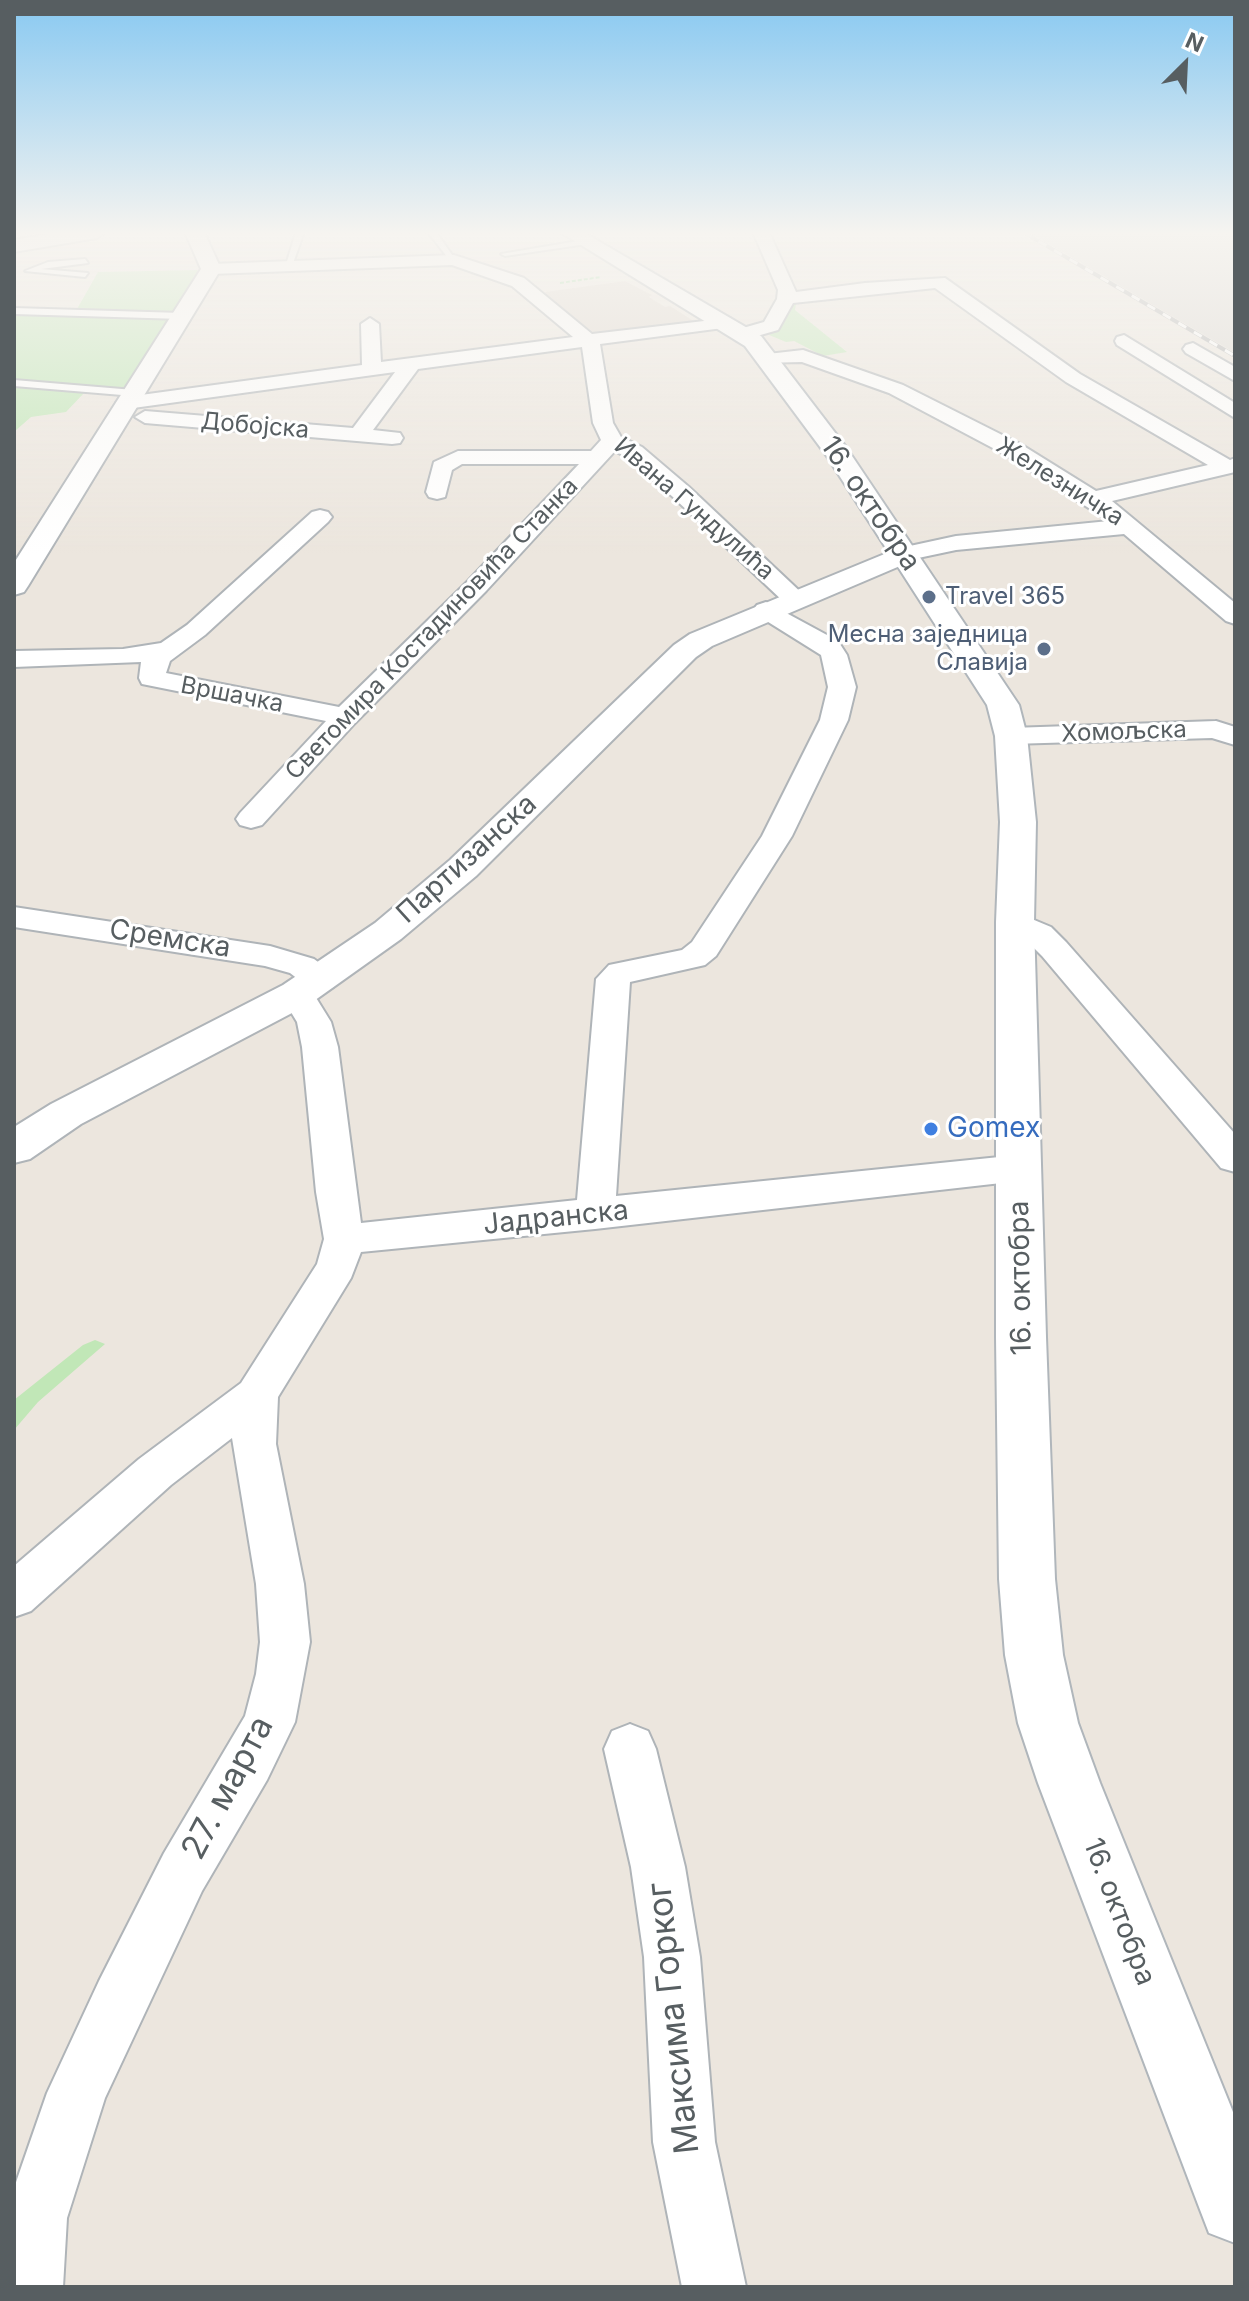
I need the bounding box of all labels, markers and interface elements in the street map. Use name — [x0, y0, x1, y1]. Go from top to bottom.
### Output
north arrow — [1145, 24, 1225, 104]
text: N — [1182, 27, 1208, 57]
street label: Добојска — [200, 407, 310, 445]
street label: 16. октобра — [813, 430, 927, 578]
street label: Железничка — [991, 431, 1129, 533]
street label: Ивана Гундулића — [608, 432, 780, 586]
street label: Светомира Костадиновића Станка — [280, 472, 584, 786]
place label: Travel 365 — [945, 583, 1065, 611]
marker: Travel 365 — [920, 588, 938, 606]
place label: Месна заједница Славија — [828, 621, 1028, 677]
marker: Месна заједница Славија — [1035, 640, 1053, 658]
street label: Вршачка — [178, 671, 286, 719]
street label: Хомољска — [1061, 715, 1187, 749]
street label: Партизанска — [390, 787, 544, 931]
street label: Сремска — [107, 913, 233, 965]
place label: Gomex — [947, 1112, 1040, 1146]
marker: Gomex — [922, 1120, 940, 1138]
street label: Јадранска — [482, 1194, 630, 1242]
street label: 16. октобра — [1003, 1200, 1039, 1356]
street label: 27. марта — [173, 1710, 283, 1866]
street label: 16. октобра — [1076, 1834, 1162, 1990]
street label: Максима Горког — [639, 1880, 709, 2156]

